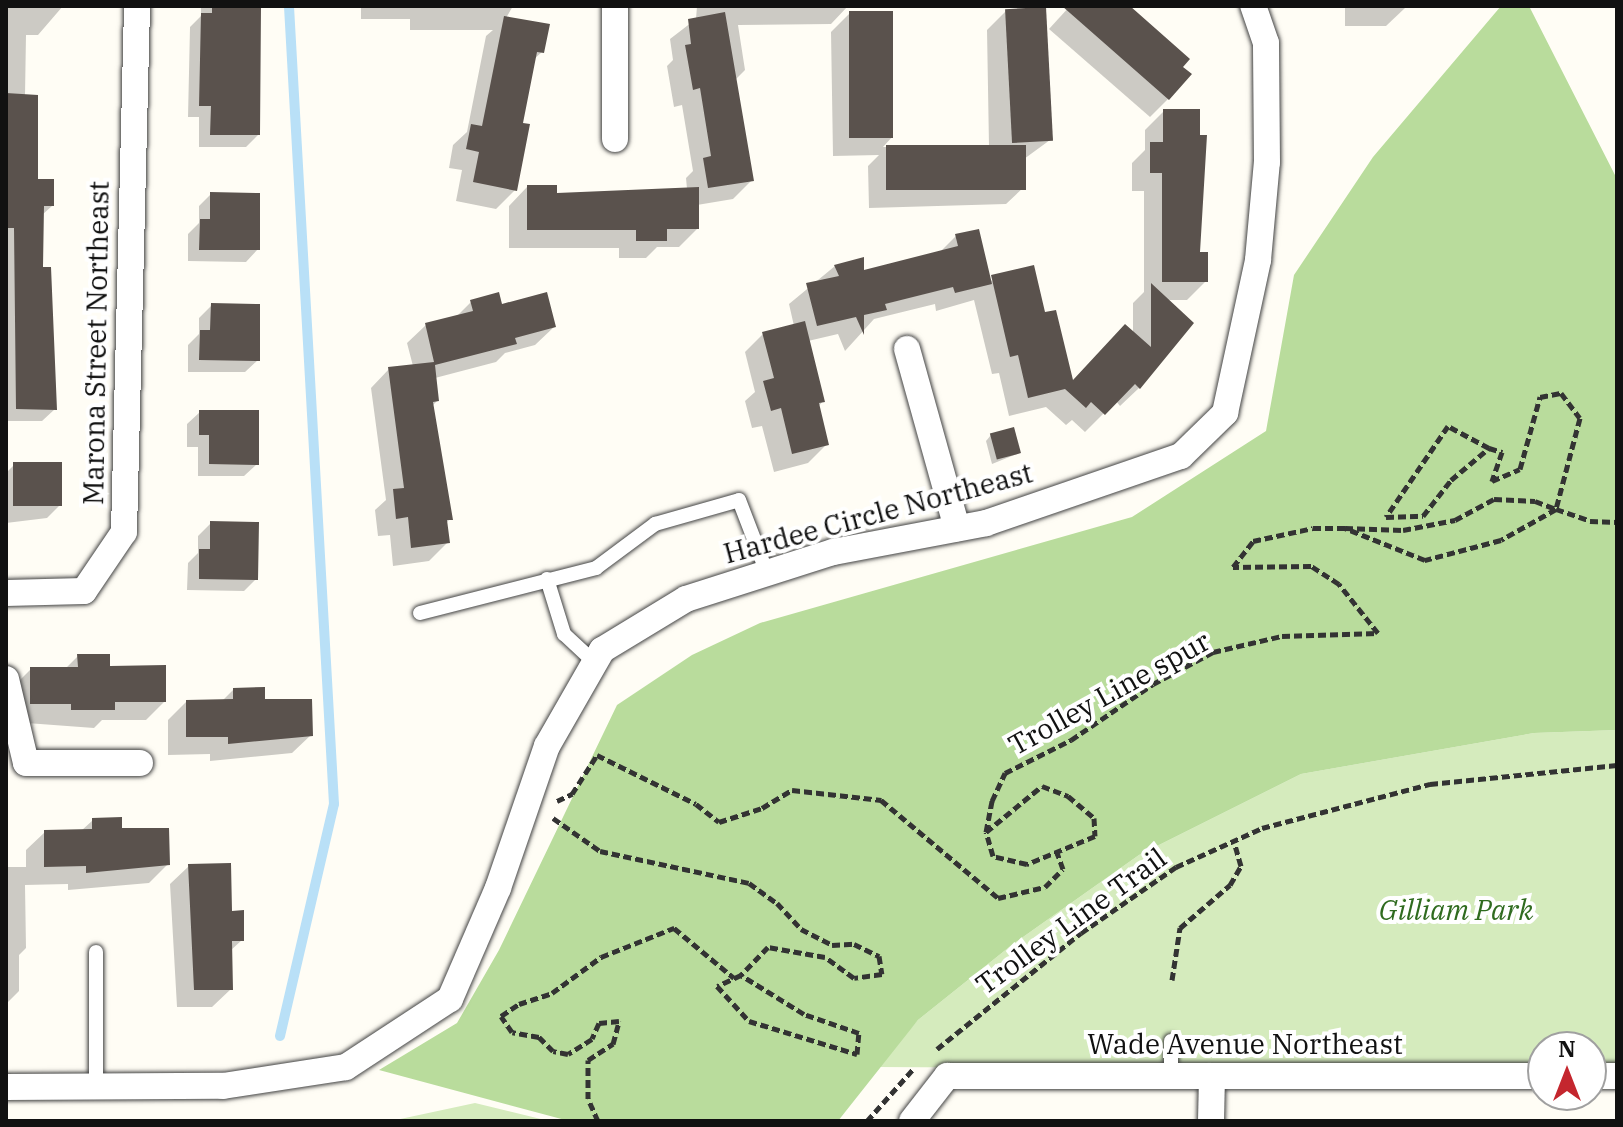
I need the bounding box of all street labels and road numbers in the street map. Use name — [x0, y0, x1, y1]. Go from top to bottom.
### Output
street label: Marona Street Northeast — [76, 181, 116, 505]
street label: Hardee Circle Northeast — [720, 456, 1036, 570]
street label: Trolley Line spur — [1003, 624, 1215, 762]
street label: Trolley Line Trail — [969, 841, 1173, 1001]
street label: Wade Avenue Northeast — [1087, 1027, 1403, 1061]

